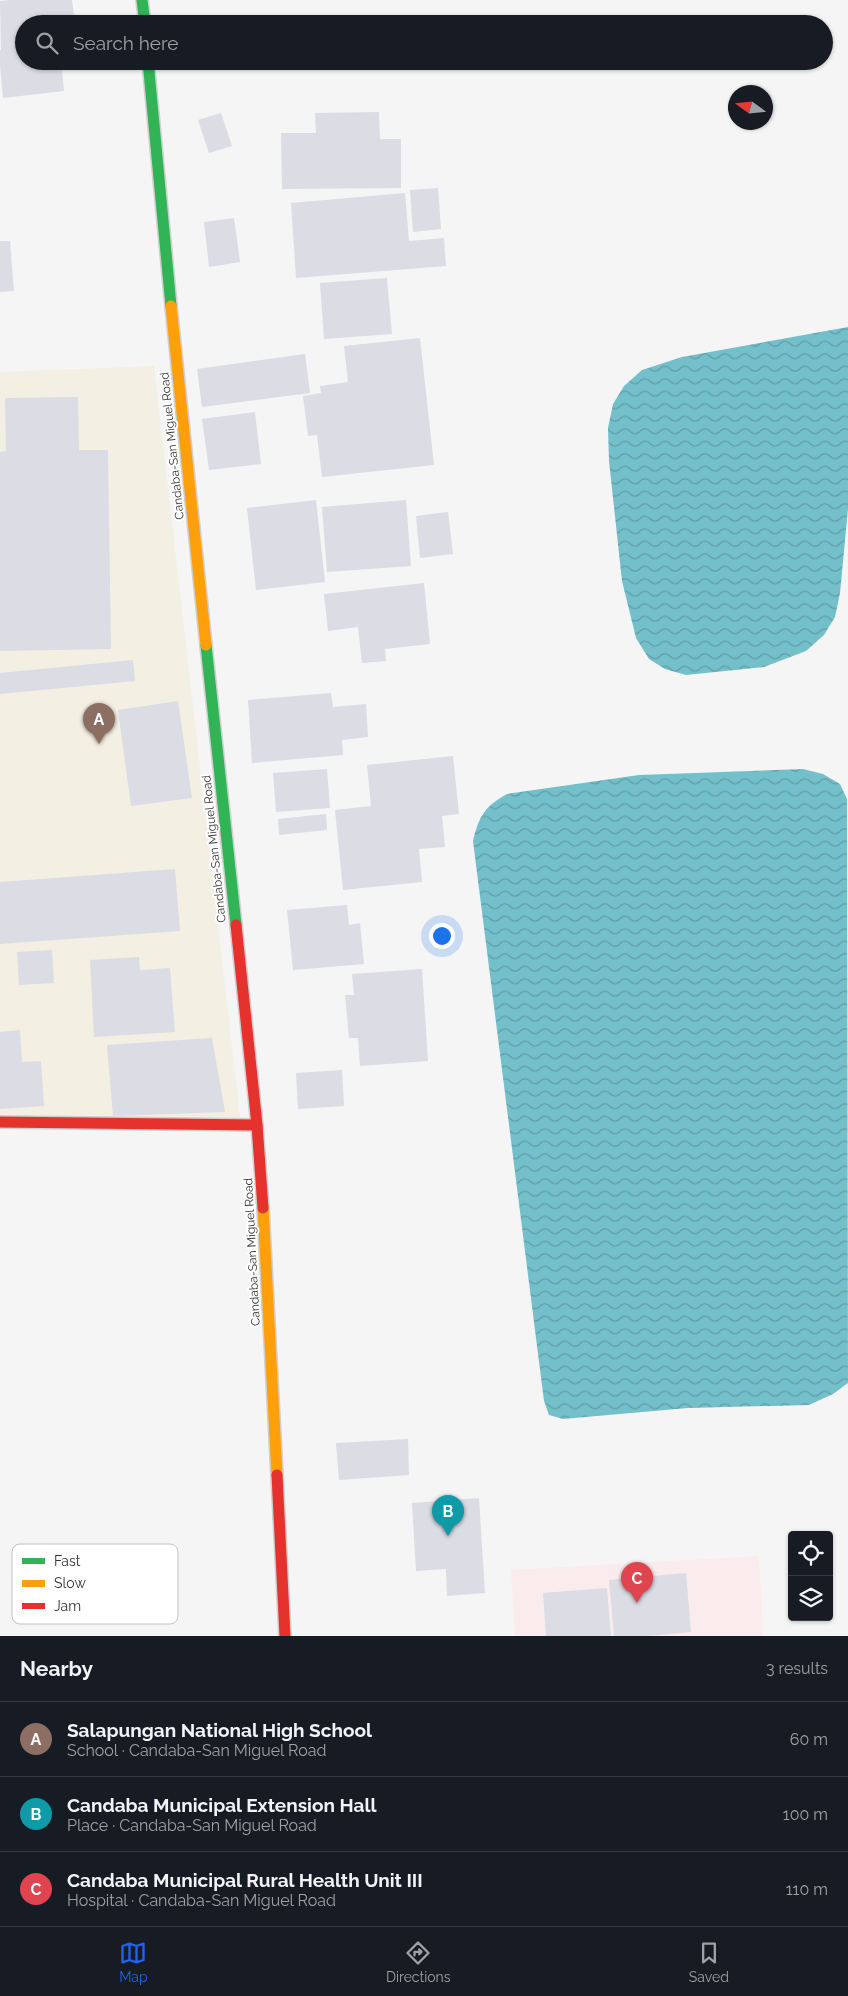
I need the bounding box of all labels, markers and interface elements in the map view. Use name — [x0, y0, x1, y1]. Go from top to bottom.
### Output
search box — [15, 15, 833, 70]
icon: search — [33, 29, 61, 57]
text: Search here — [73, 32, 179, 54]
north arrow — [728, 85, 773, 130]
street label: Candaba-San Miguel Road — [157, 372, 187, 520]
pin: A — [83, 703, 115, 744]
street label: Candaba-San Miguel Road — [199, 775, 229, 923]
your location — [429, 923, 455, 949]
street label: Candaba-San Miguel Road — [241, 1178, 263, 1326]
pin: B — [432, 1495, 464, 1536]
map controls — [788, 1531, 833, 1621]
button: locate — [788, 1531, 833, 1576]
legend — [12, 1544, 178, 1624]
text: Fast — [54, 1553, 81, 1569]
pin: C — [621, 1562, 653, 1603]
text: Slow — [54, 1575, 86, 1591]
button: layers — [788, 1576, 833, 1621]
text: Jam — [54, 1598, 81, 1614]
text: Nearby — [20, 1656, 93, 1681]
text: 3 results — [766, 1659, 828, 1678]
text: Salapungan National High School — [67, 1719, 372, 1741]
text: A — [31, 1730, 41, 1749]
text: 60 m — [790, 1730, 828, 1749]
text: School · Candaba-San Miguel Road — [67, 1741, 326, 1760]
text: Candaba Municipal Extension Hall — [67, 1794, 376, 1816]
text: B — [31, 1805, 41, 1824]
text: 100 m — [783, 1805, 828, 1824]
text: Place · Candaba-San Miguel Road — [67, 1816, 317, 1835]
text: Candaba Municipal Rural Health Unit III — [67, 1869, 423, 1891]
text: C — [31, 1880, 41, 1899]
text: 110 m — [786, 1880, 828, 1899]
text: Hospital · Candaba-San Miguel Road — [67, 1891, 336, 1910]
tab: Map — [119, 1939, 148, 1985]
tab: Directions — [386, 1939, 451, 1985]
tab: Saved — [689, 1939, 729, 1985]

